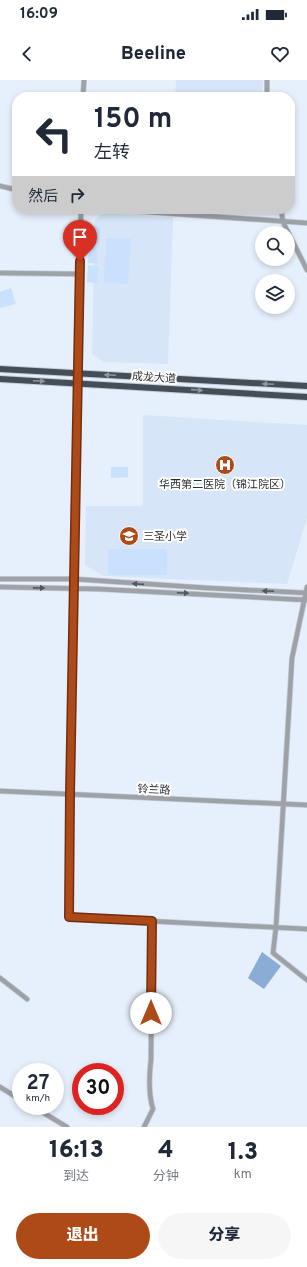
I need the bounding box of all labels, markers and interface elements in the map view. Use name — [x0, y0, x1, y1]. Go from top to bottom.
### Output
text: 16:09 — [20, 5, 58, 24]
icon: back — [16, 43, 38, 65]
text: Beeline — [121, 43, 186, 66]
icon: heart — [269, 43, 291, 65]
text: 150 m — [94, 102, 172, 138]
icon: left — [28, 108, 80, 160]
text: 左转 — [94, 142, 130, 165]
icon: right — [66, 184, 88, 206]
text: 然后 — [28, 188, 58, 207]
pin — [63, 220, 97, 261]
icon: arrive — [69, 226, 91, 248]
map controls — [255, 226, 295, 314]
button: search — [255, 226, 295, 266]
button: layers — [255, 274, 295, 314]
street label: 成龙大道 — [131, 369, 176, 387]
one-way arrow — [103, 372, 116, 378]
one-way arrow — [33, 378, 46, 384]
one-way arrow — [262, 380, 274, 387]
one-way arrow — [191, 387, 203, 394]
hospital icon: 华西第二医院（锦江院区） — [214, 454, 236, 476]
place label: 华西第二医院（锦江院区） — [159, 478, 291, 492]
school or university icon: 三圣小学 — [118, 525, 140, 547]
place label: 三圣小学 — [143, 530, 187, 544]
one-way arrow — [132, 580, 144, 587]
one-way arrow — [33, 585, 46, 591]
one-way arrow — [262, 587, 274, 594]
one-way arrow — [177, 589, 189, 596]
street label: 铃兰路 — [137, 782, 171, 798]
position arrow — [130, 992, 172, 1034]
speed limit sign: 30 — [72, 1063, 124, 1115]
text: 27 — [27, 1071, 49, 1097]
text: km/h — [26, 1092, 50, 1105]
text: 16:13 — [49, 1136, 104, 1166]
text: 4 — [158, 1136, 174, 1166]
text: 1.3 — [228, 1138, 258, 1168]
text: km — [234, 1167, 252, 1183]
text: 到达 — [63, 1169, 89, 1185]
text: 分钟 — [153, 1169, 179, 1185]
button: 退出 — [16, 1213, 150, 1259]
button: 分享 — [158, 1213, 291, 1259]

